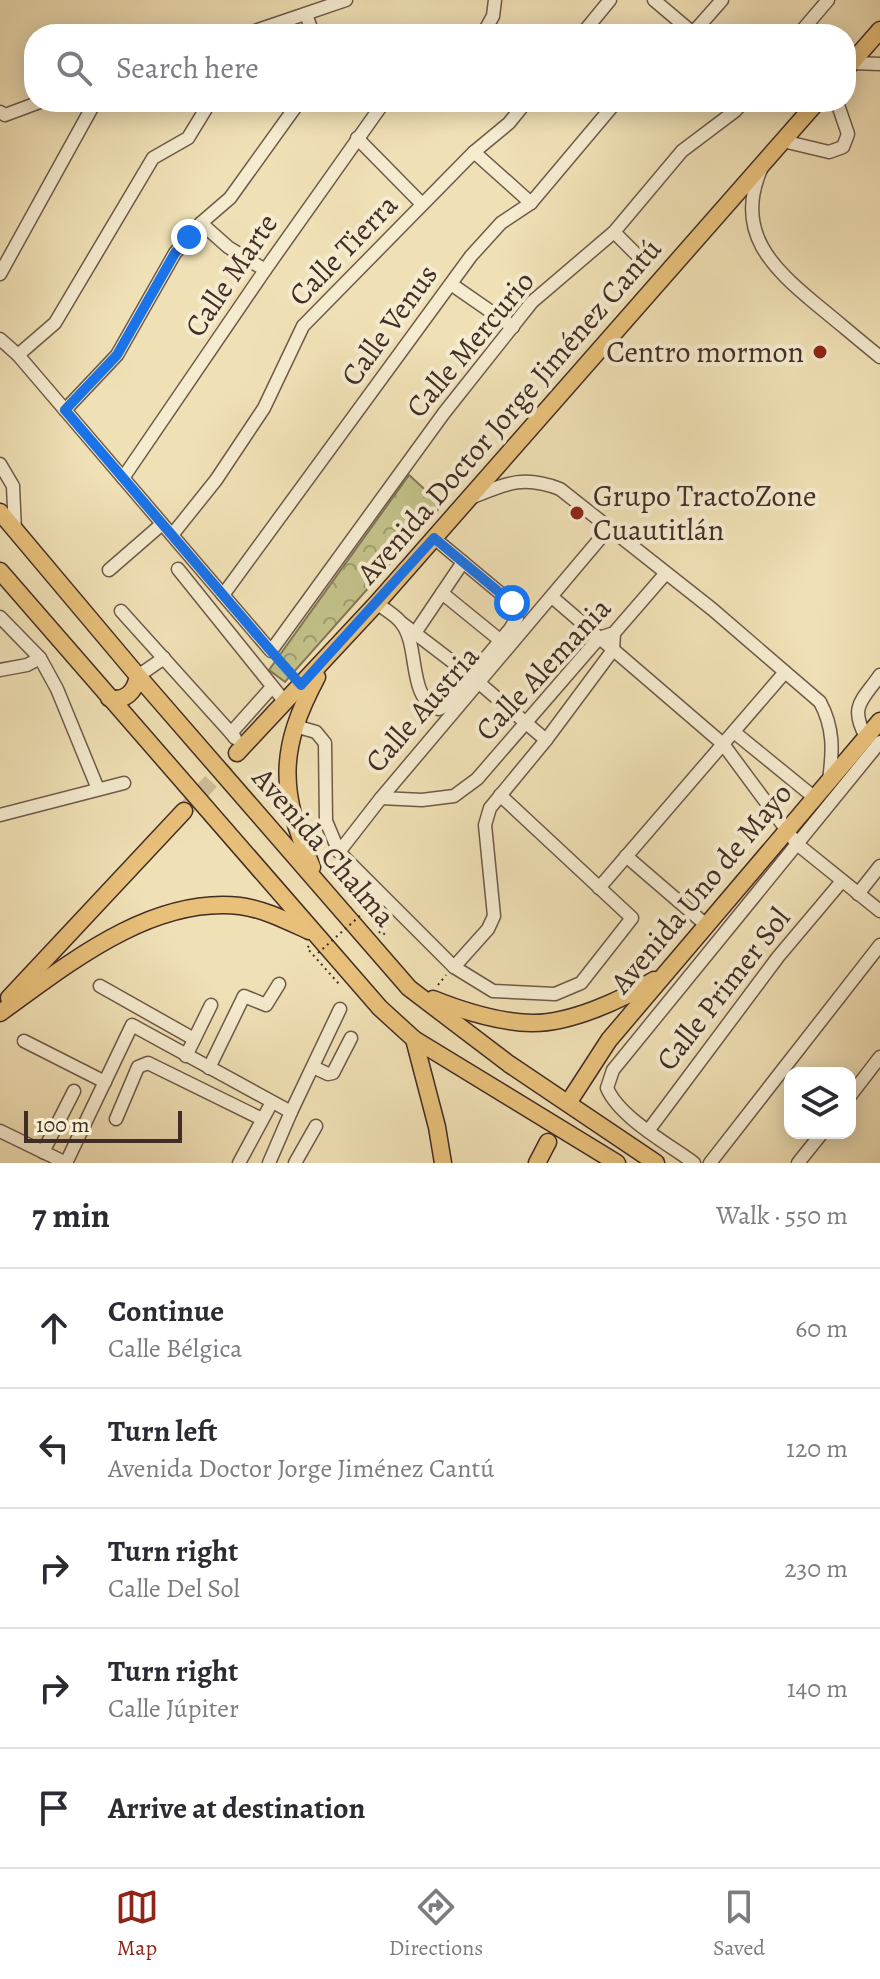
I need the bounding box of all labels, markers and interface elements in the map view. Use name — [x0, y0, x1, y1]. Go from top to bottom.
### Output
search box — [24, 24, 856, 112]
icon: search — [52, 46, 96, 90]
text: Search here — [116, 48, 259, 88]
street label: Calle Tierra — [280, 185, 406, 315]
street label: Calle Marte — [175, 205, 287, 345]
route end — [171, 219, 207, 255]
street label: Avenida Doctor Jorge Jiménez Cantú — [347, 229, 671, 593]
street label: Calle Venus — [331, 256, 447, 394]
street label: Calle Mercurio — [397, 262, 543, 426]
place label: Centro mormon — [606, 332, 804, 372]
marker: Centro mormon — [811, 343, 829, 361]
place label: Grupo TractoZone Cuautitlán — [593, 476, 816, 550]
marker: Grupo TractoZone Cuautitlán — [568, 504, 586, 522]
route start — [494, 585, 530, 621]
street label: Calle Alemania — [466, 589, 620, 749]
street label: Calle Austria — [356, 637, 488, 781]
street label: Avenida Chalma — [243, 758, 404, 935]
street label: Avenida Uno de Mayo — [600, 774, 801, 1002]
street label: Calle Primer Sol — [647, 899, 799, 1079]
map controls — [784, 1067, 856, 1139]
button: layers — [784, 1067, 856, 1139]
scale bar — [24, 1107, 182, 1143]
text: 100 m — [36, 1110, 90, 1140]
text: 7 min — [32, 1192, 110, 1239]
text: Walk · 550 m — [716, 1198, 848, 1233]
text: Continue — [108, 1291, 224, 1331]
icon: ahead — [32, 1306, 76, 1350]
text: 60 m — [795, 1311, 848, 1346]
text: Calle Bélgica — [108, 1331, 242, 1366]
text: Turn left — [108, 1411, 217, 1451]
icon: left — [32, 1426, 76, 1470]
text: 120 m — [786, 1431, 848, 1466]
text: Avenida Doctor Jorge Jiménez Cantú — [108, 1451, 494, 1486]
text: Turn right — [108, 1531, 238, 1571]
icon: right — [32, 1546, 76, 1590]
text: 230 m — [784, 1551, 848, 1586]
text: Calle Del Sol — [108, 1571, 240, 1606]
text: Turn right — [108, 1651, 238, 1691]
icon: right — [32, 1666, 76, 1710]
text: 140 m — [787, 1671, 848, 1706]
text: Calle Júpiter — [108, 1691, 239, 1726]
icon: arrive — [32, 1786, 76, 1830]
text: Arrive at destination — [108, 1788, 365, 1828]
tab: Map — [115, 1885, 159, 1963]
tab: Directions — [389, 1885, 483, 1963]
tab: Saved — [713, 1885, 765, 1963]

